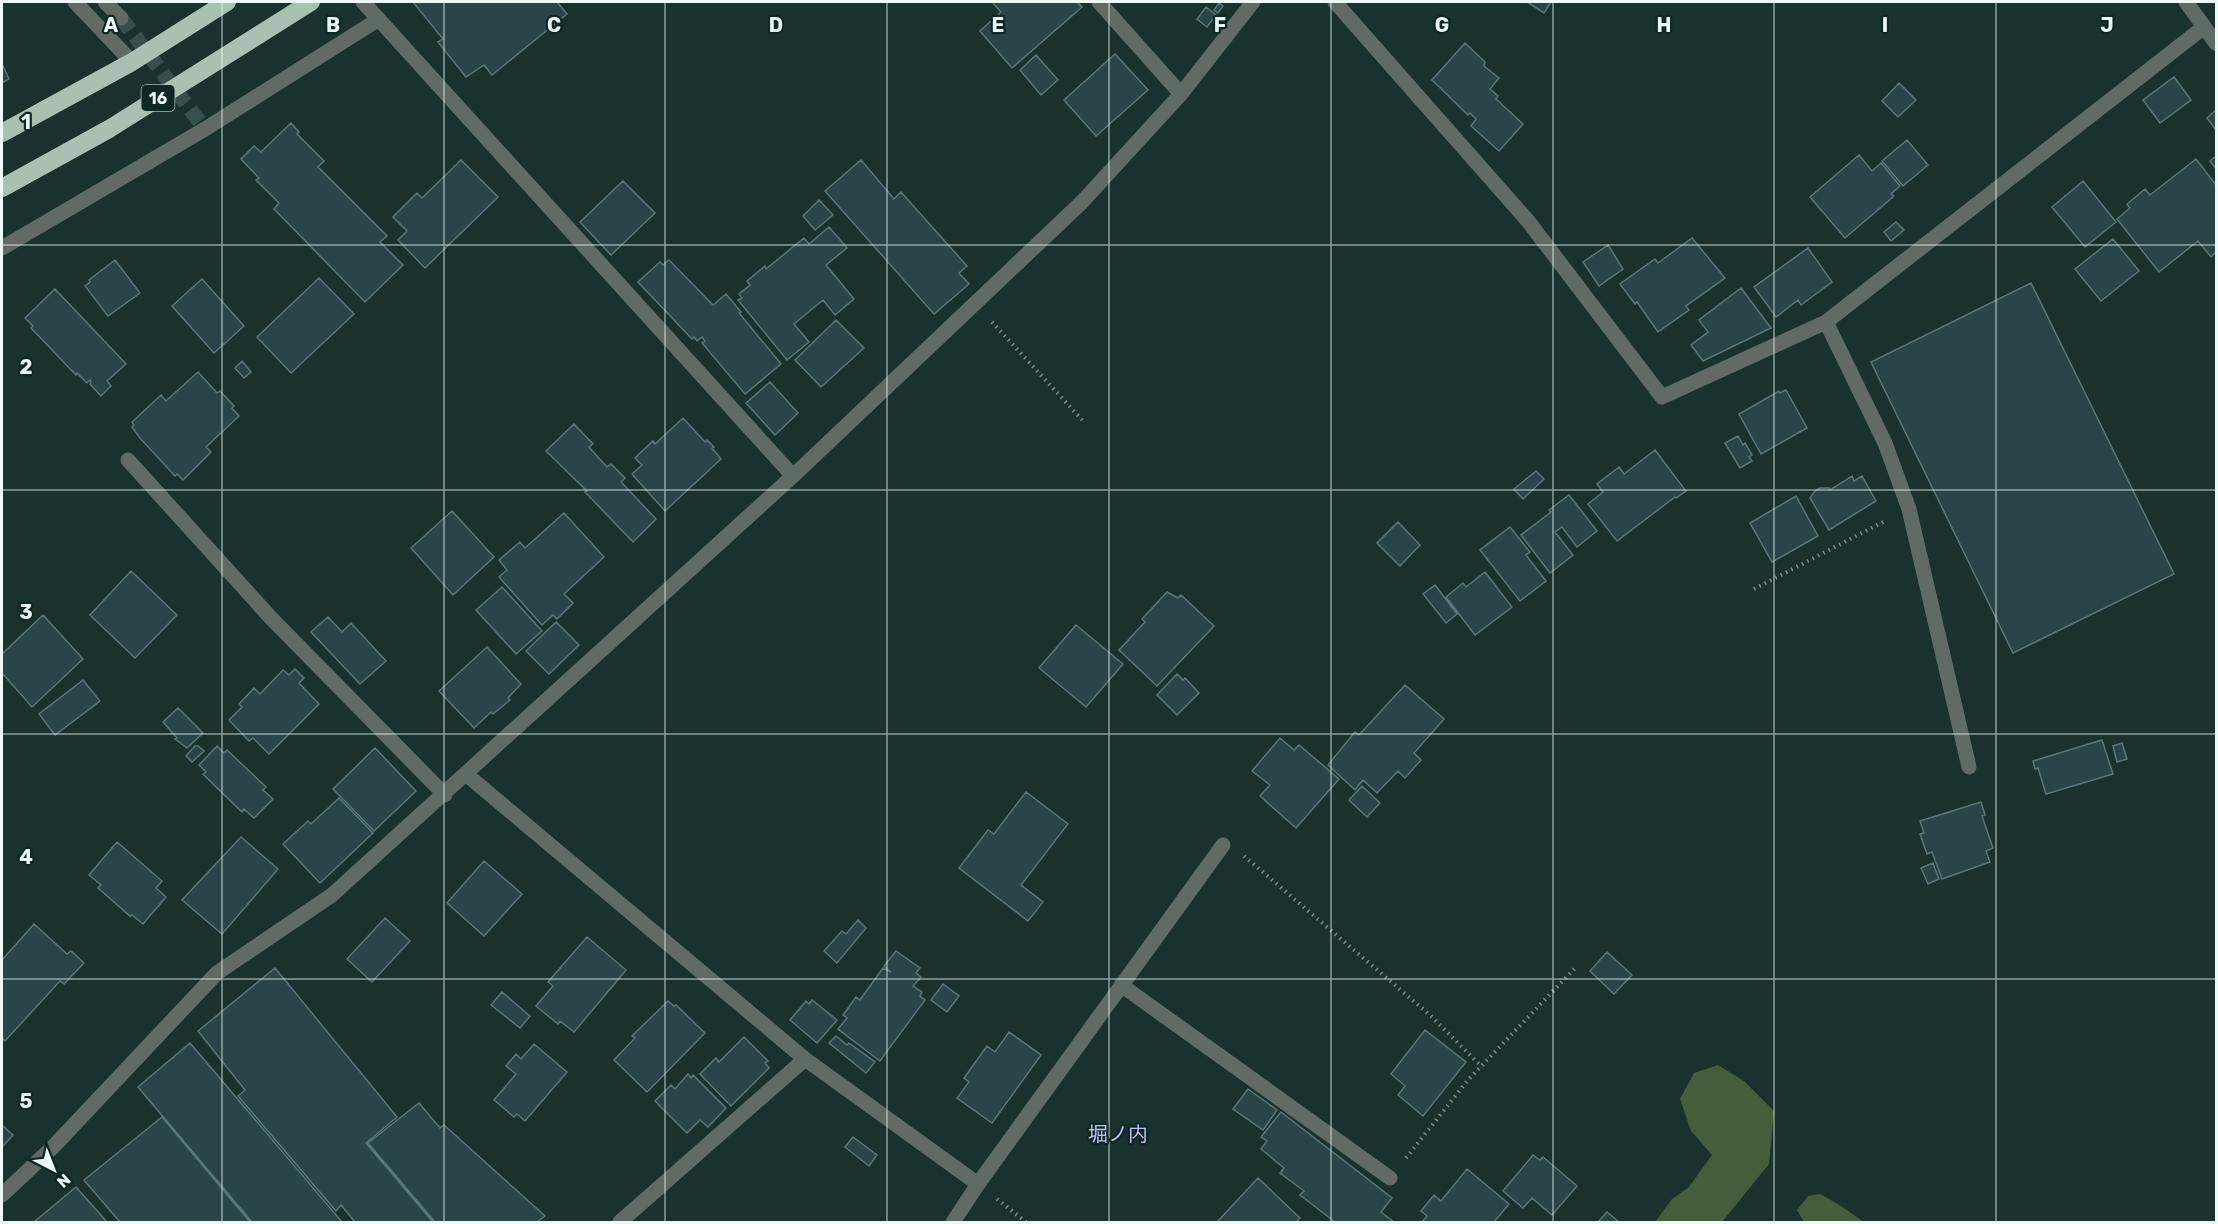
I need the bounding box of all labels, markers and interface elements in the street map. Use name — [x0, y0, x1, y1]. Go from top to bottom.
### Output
text: A — [104, 13, 119, 37]
text: B — [326, 13, 340, 37]
text: C — [547, 13, 561, 37]
text: D — [769, 13, 783, 37]
text: E — [992, 13, 1004, 37]
text: F — [1214, 13, 1226, 37]
text: G — [1435, 13, 1449, 37]
text: H — [1657, 13, 1671, 37]
text: I — [1882, 13, 1888, 37]
text: J — [2100, 13, 2114, 37]
road number: 16 — [142, 85, 174, 111]
text: 1 — [21, 110, 31, 134]
text: 2 — [20, 355, 33, 379]
text: 3 — [19, 600, 33, 624]
text: 4 — [19, 845, 33, 869]
text: 5 — [20, 1089, 33, 1113]
district label: 堀ノ内 — [1088, 1122, 1148, 1146]
north arrow — [24, 1140, 84, 1200]
text: N — [53, 1170, 74, 1192]

